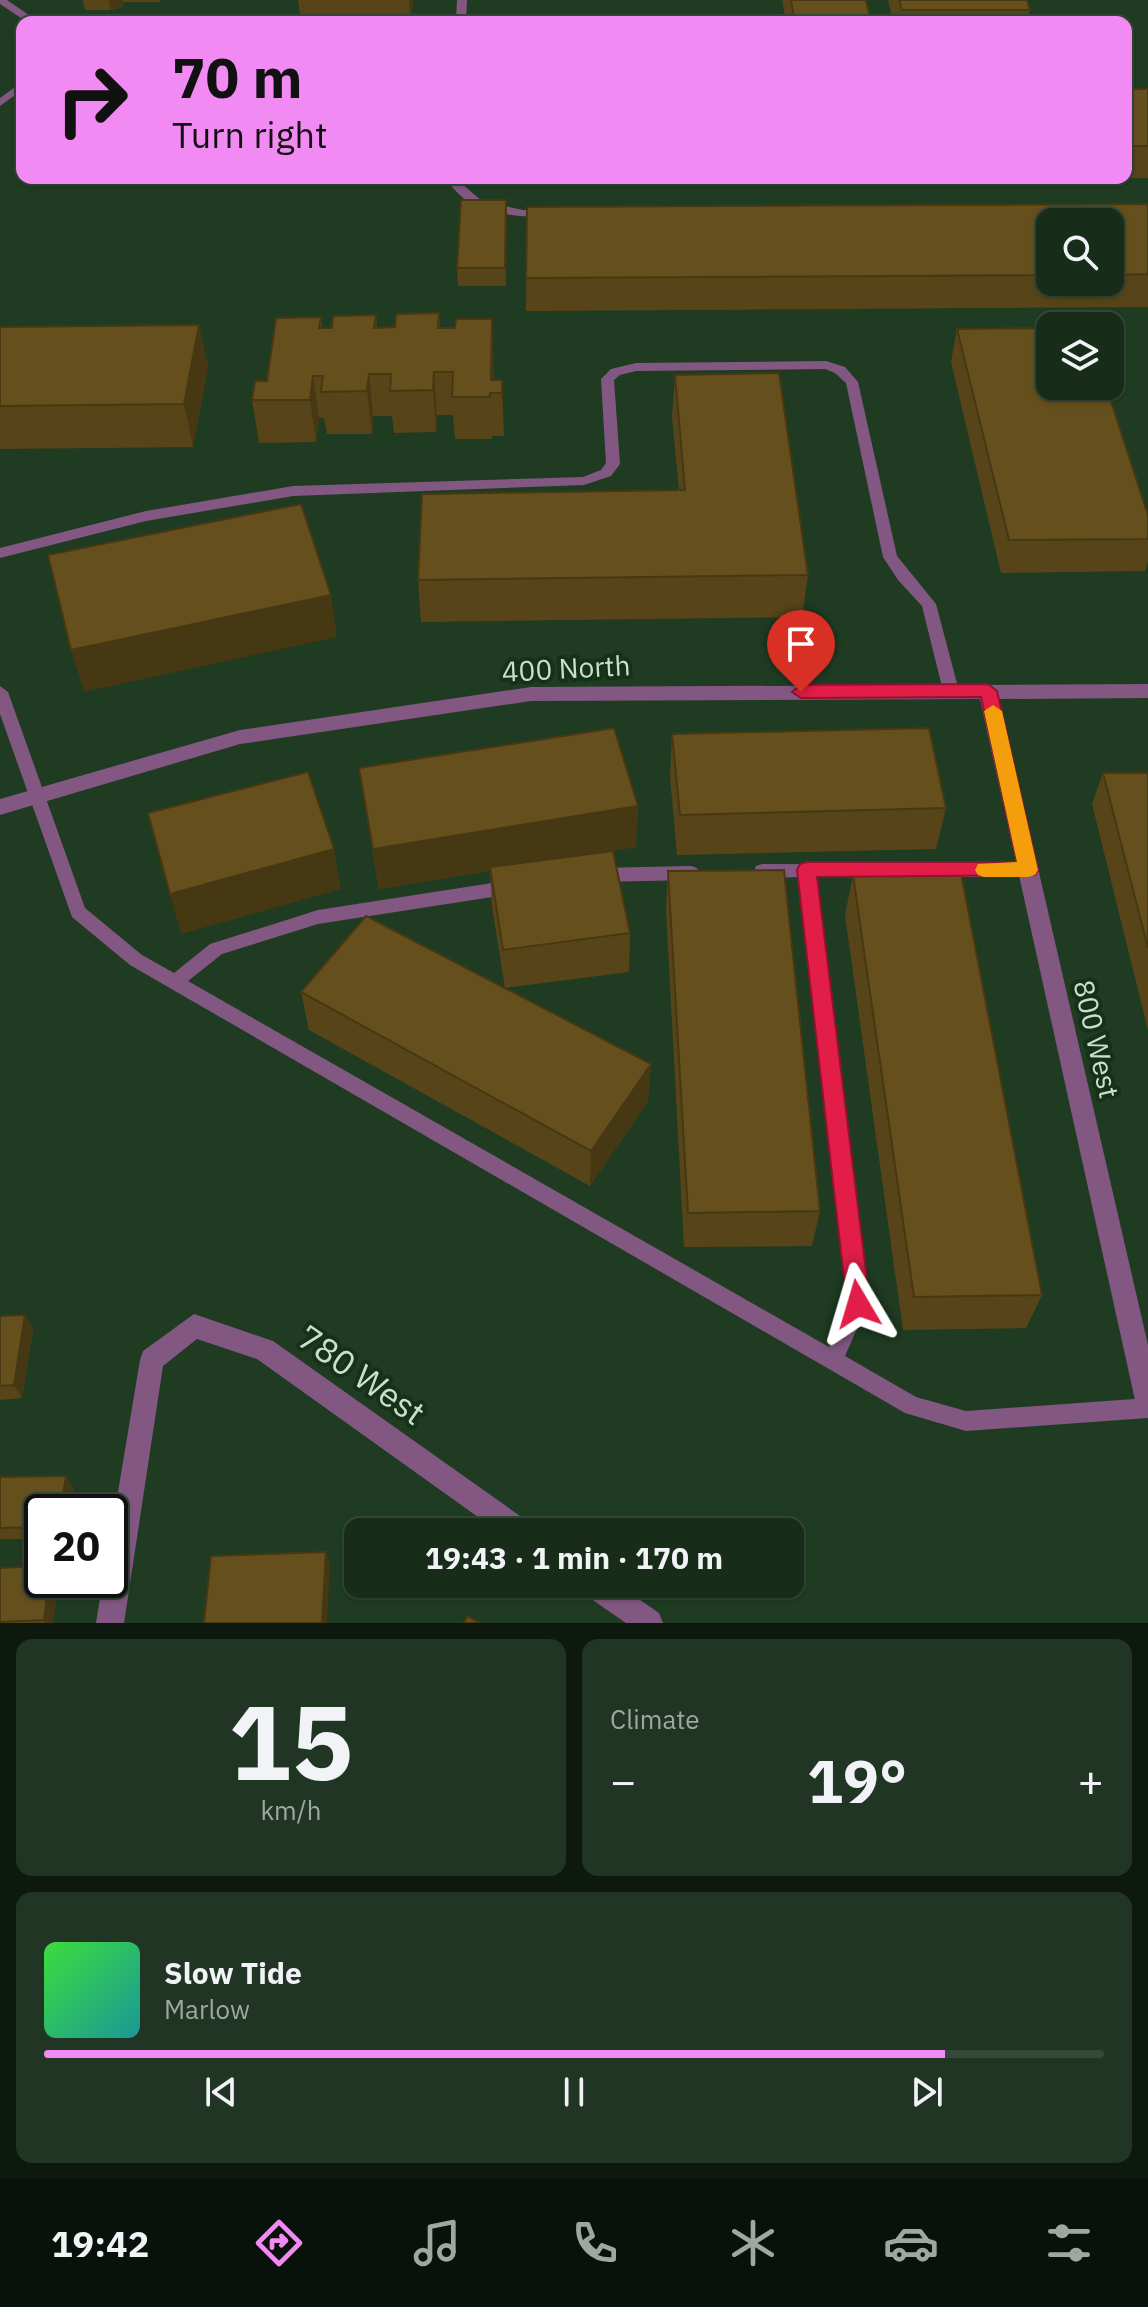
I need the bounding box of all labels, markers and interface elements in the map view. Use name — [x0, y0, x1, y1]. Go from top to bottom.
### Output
text: 70 m — [172, 41, 302, 113]
icon: right — [40, 48, 144, 152]
text: Turn right — [172, 111, 328, 158]
map controls — [1036, 208, 1124, 400]
button: search — [1036, 208, 1124, 296]
button: layers — [1036, 312, 1124, 400]
pin — [767, 610, 835, 692]
icon: arrive — [779, 622, 823, 666]
street label: 400 North — [501, 646, 631, 690]
street label: 800 West — [1065, 976, 1129, 1102]
position arrow — [816, 1262, 900, 1346]
street label: 780 West — [290, 1314, 434, 1434]
speed limit sign: 20 — [24, 1494, 128, 1598]
text: 19:43 · 1 min · 170 m — [425, 1538, 723, 1577]
text: 15 — [229, 1673, 353, 1809]
text: Climate — [610, 1702, 700, 1736]
text: 19° — [807, 1741, 907, 1820]
text: − — [610, 1752, 636, 1809]
text: + — [1078, 1752, 1104, 1809]
text: km/h — [260, 1793, 322, 1827]
text: Slow Tide — [164, 1953, 302, 1992]
text: Marlow — [164, 1992, 250, 2026]
icon: previous — [199, 2070, 243, 2114]
icon: pause — [552, 2070, 596, 2114]
icon: next — [905, 2070, 949, 2114]
icon: directions — [251, 2215, 307, 2271]
icon: music — [409, 2215, 465, 2271]
icon: phone — [567, 2215, 623, 2271]
icon: climate — [725, 2215, 781, 2271]
icon: car — [883, 2215, 939, 2271]
icon: filters — [1041, 2215, 1097, 2271]
text: 19:42 — [51, 2220, 149, 2267]

